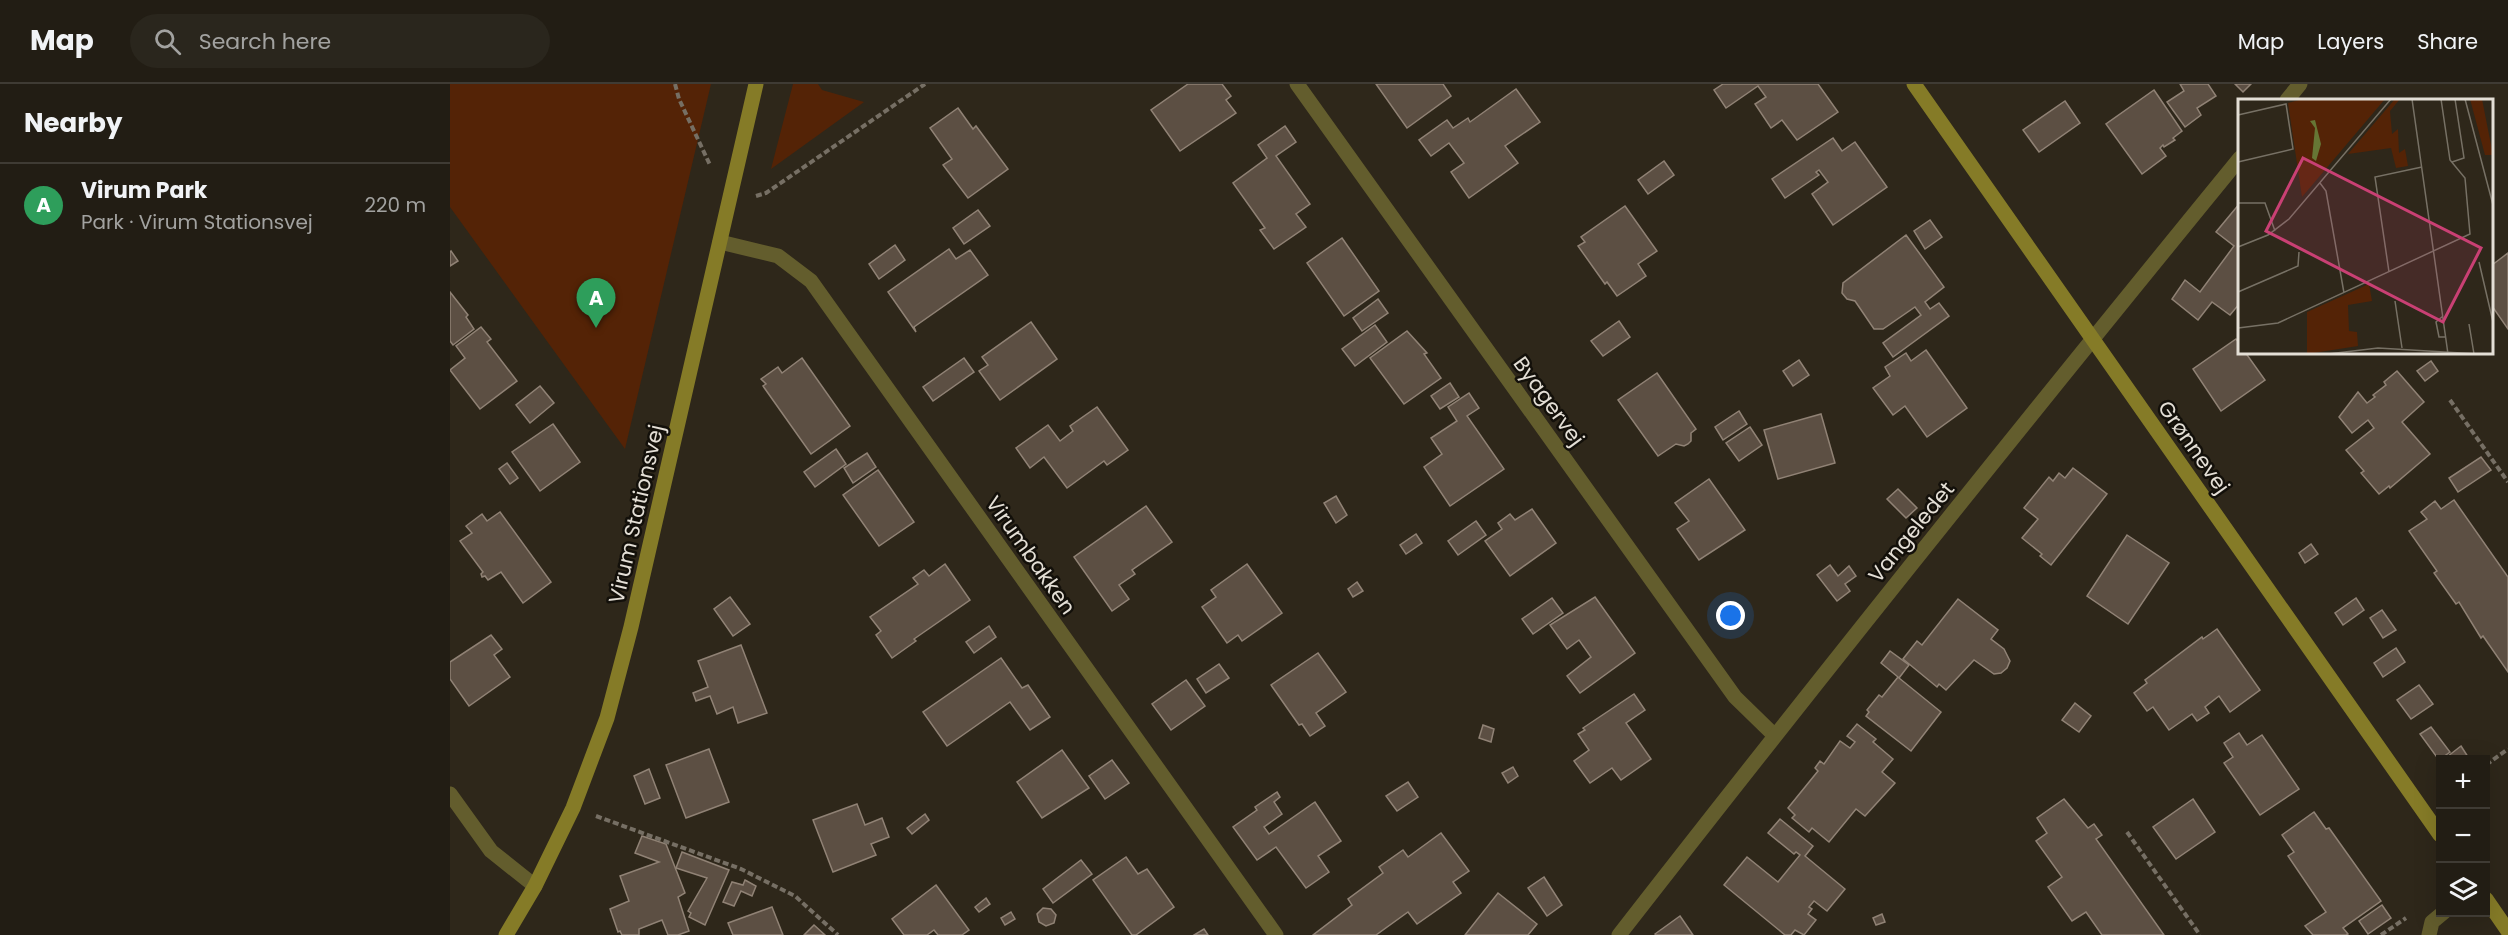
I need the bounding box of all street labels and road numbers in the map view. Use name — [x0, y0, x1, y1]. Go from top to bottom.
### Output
street label: Byagervej — [1507, 350, 1591, 452]
street label: Grønnevej — [2151, 395, 2237, 499]
street label: Virum Stationsvej — [601, 422, 671, 606]
street label: Vangeledet — [1861, 475, 1961, 589]
street label: Virumbakken — [979, 490, 1083, 620]

